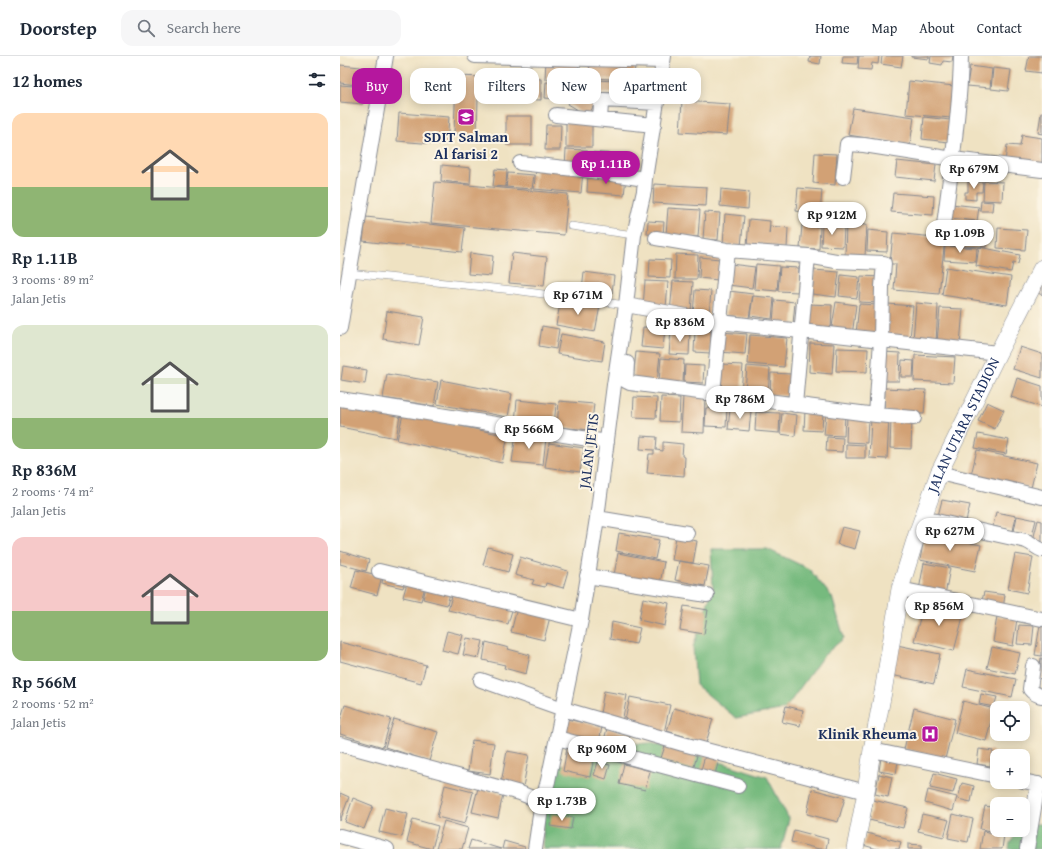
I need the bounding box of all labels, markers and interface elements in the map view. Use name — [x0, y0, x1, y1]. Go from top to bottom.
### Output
search box — [121, 10, 401, 46]
text: Doorstep — [20, 14, 97, 42]
icon: search — [135, 17, 157, 39]
text: Search here — [167, 17, 241, 38]
text: Home — [815, 18, 850, 38]
text: Map — [872, 18, 897, 38]
text: About — [919, 18, 955, 38]
text: Contact — [977, 18, 1022, 38]
text: 12 homes — [12, 68, 83, 93]
chip: Buy — [352, 68, 402, 104]
chip: Rent — [410, 68, 466, 104]
chip: Filters — [474, 68, 539, 104]
chip: New — [547, 68, 601, 104]
chip: Apartment — [609, 68, 701, 104]
icon: filters — [306, 69, 328, 91]
school or university icon: SDIT Salman Al farisi 2 — [456, 107, 476, 127]
place label: SDIT Salman Al farisi 2 — [424, 126, 508, 164]
icon: home — [134, 139, 206, 211]
pin: Rp 1.11B — [565, 151, 647, 185]
text: Rp 1.11B — [581, 154, 631, 173]
pin: Rp 679M — [937, 156, 1011, 190]
text: Rp 679M — [949, 159, 999, 178]
pin: Rp 912M — [795, 202, 869, 236]
text: Rp 912M — [807, 205, 857, 224]
pin: Rp 1.09B — [919, 220, 1001, 254]
text: Rp 1.09B — [935, 223, 985, 242]
text: Rp 1.11B — [12, 245, 78, 270]
text: 3 rooms · 89 m² — [12, 270, 94, 289]
pin: Rp 671M — [541, 282, 615, 316]
text: Rp 671M — [553, 285, 603, 304]
text: Jalan Jetis — [12, 289, 66, 308]
pin: Rp 836M — [643, 309, 717, 343]
text: Rp 836M — [655, 312, 705, 331]
icon: home — [134, 351, 206, 423]
street label: JALAN UTARA STADION — [921, 354, 1004, 497]
pin: Rp 786M — [703, 386, 777, 420]
text: Rp 786M — [715, 389, 765, 408]
street label: JALAN JETIS — [573, 412, 604, 492]
pin: Rp 566M — [492, 416, 566, 450]
text: Rp 566M — [504, 419, 554, 438]
text: Rp 836M — [12, 457, 77, 482]
text: 2 rooms · 74 m² — [12, 482, 94, 501]
text: Jalan Jetis — [12, 501, 66, 520]
pin: Rp 627M — [913, 518, 987, 552]
text: Rp 627M — [925, 521, 975, 540]
icon: home — [134, 563, 206, 635]
pin: Rp 856M — [902, 593, 976, 627]
text: Rp 856M — [914, 596, 964, 615]
text: Rp 566M — [12, 669, 77, 694]
text: 2 rooms · 52 m² — [12, 694, 94, 713]
map controls — [990, 701, 1030, 837]
button: locate — [990, 701, 1030, 741]
text: Jalan Jetis — [12, 713, 66, 732]
place label: Klinik Rheuma — [818, 723, 917, 744]
hospital icon: Klinik Rheuma — [920, 724, 940, 744]
pin: Rp 960M — [565, 736, 639, 770]
text: Rp 960M — [577, 739, 627, 758]
button: + — [990, 749, 1030, 789]
pin: Rp 1.73B — [521, 788, 603, 822]
text: Rp 1.73B — [537, 791, 587, 810]
button: − — [990, 797, 1030, 837]

